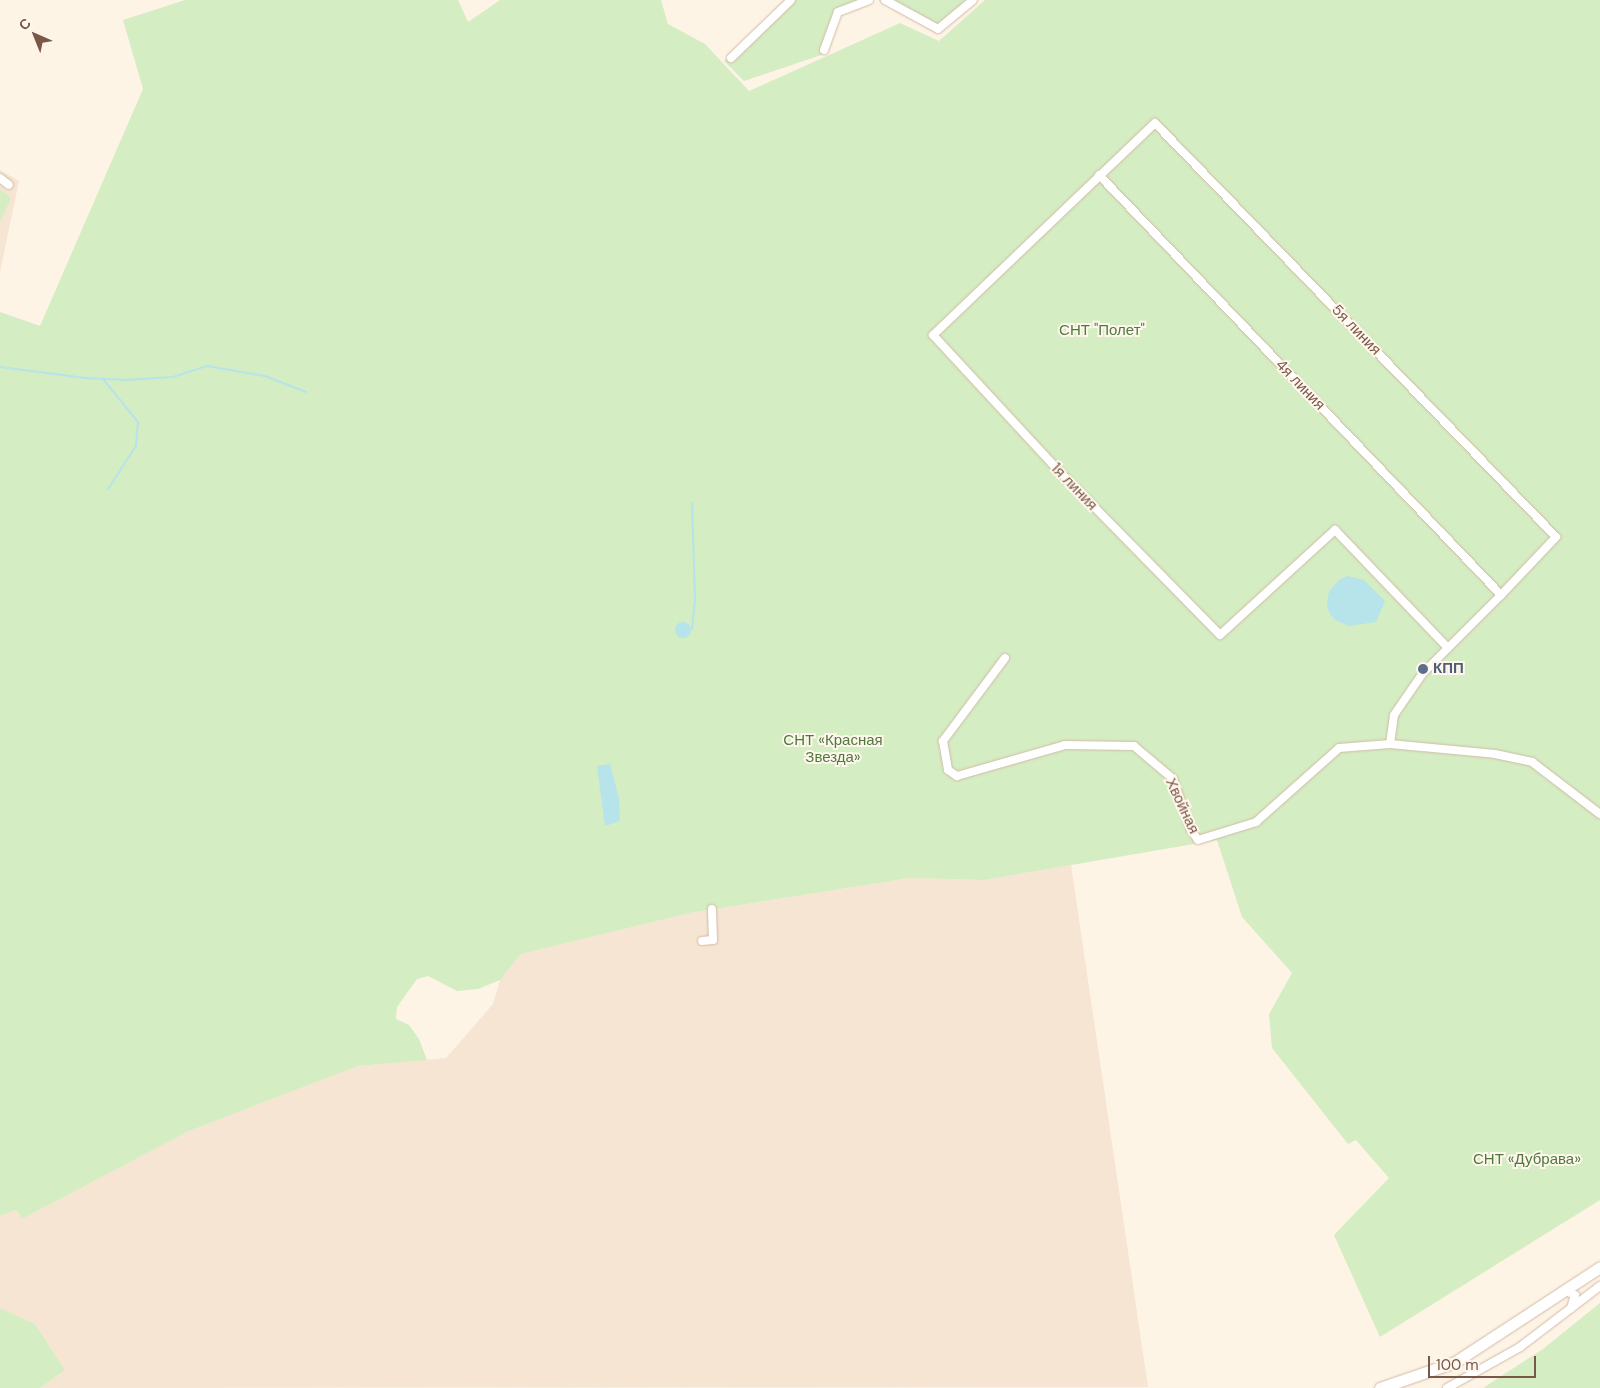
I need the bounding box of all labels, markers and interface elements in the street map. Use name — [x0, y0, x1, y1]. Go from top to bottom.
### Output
north arrow — [10, 10, 60, 60]
text: С — [15, 14, 34, 34]
street label: 5я линия — [1328, 301, 1384, 359]
park label: СНТ "Полет" — [1059, 322, 1145, 340]
street label: 4я линия — [1272, 356, 1328, 414]
street label: 1я линия — [1047, 460, 1101, 514]
place label: КПП — [1433, 660, 1464, 678]
marker: КПП — [1417, 663, 1429, 675]
park label: СНТ «Красная Звезда» — [783, 731, 883, 766]
street label: Хвойная — [1161, 775, 1203, 837]
park label: СНТ «Дубрава» — [1473, 1151, 1581, 1169]
scale bar — [1430, 1346, 1538, 1378]
text: 100 m — [1436, 1355, 1479, 1375]

